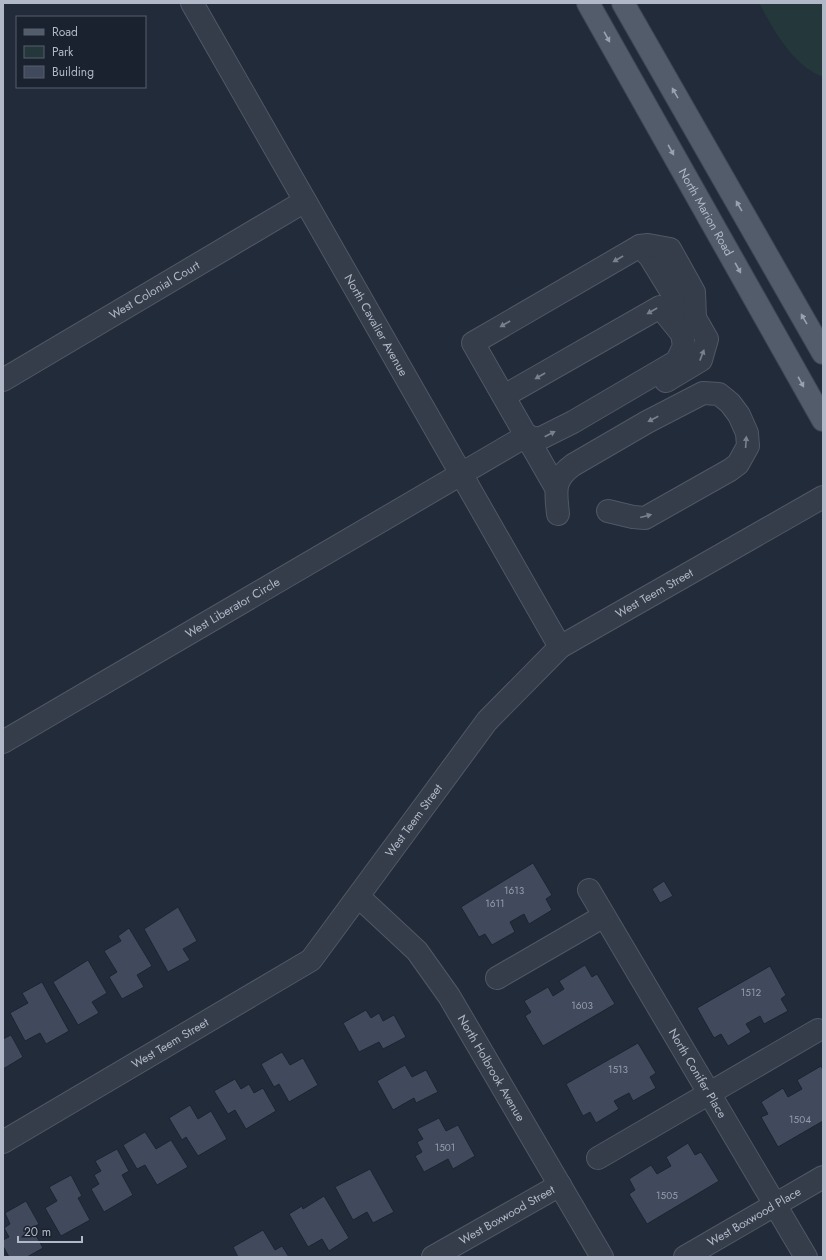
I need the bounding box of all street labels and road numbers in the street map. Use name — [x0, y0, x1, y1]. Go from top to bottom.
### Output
street label: North Marion Road — [674, 165, 738, 259]
street label: West Colonial Court — [106, 256, 203, 324]
street label: North Cavalier Avenue — [340, 271, 412, 380]
street label: West Teem Street — [612, 564, 697, 623]
street label: West Liberator Circle — [182, 573, 283, 642]
street label: West Teem Street — [381, 780, 447, 861]
street label: North Holbrook Avenue — [453, 1011, 530, 1125]
street label: West Teem Street — [128, 1013, 212, 1073]
street label: North Conifer Place — [664, 1025, 731, 1122]
street label: West Boxwood Street — [456, 1181, 558, 1249]
street label: West Boxwood Place — [704, 1183, 804, 1251]

